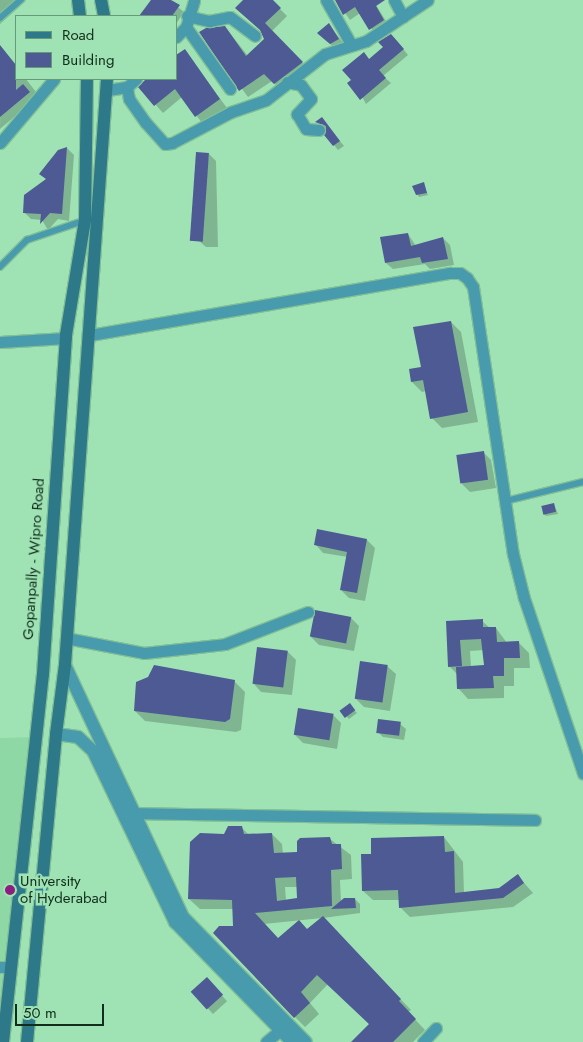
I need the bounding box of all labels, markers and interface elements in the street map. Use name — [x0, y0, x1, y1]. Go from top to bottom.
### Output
legend — [15, 15, 178, 80]
text: Road — [62, 24, 94, 46]
text: Building — [62, 49, 114, 71]
street label: Gopanpally - Wipro Road — [19, 478, 49, 640]
place label: University of Hyderabad — [20, 872, 107, 907]
marker: University of Hyderabad — [4, 884, 16, 896]
scale bar — [18, 994, 106, 1026]
text: 50 m — [23, 1002, 57, 1024]

